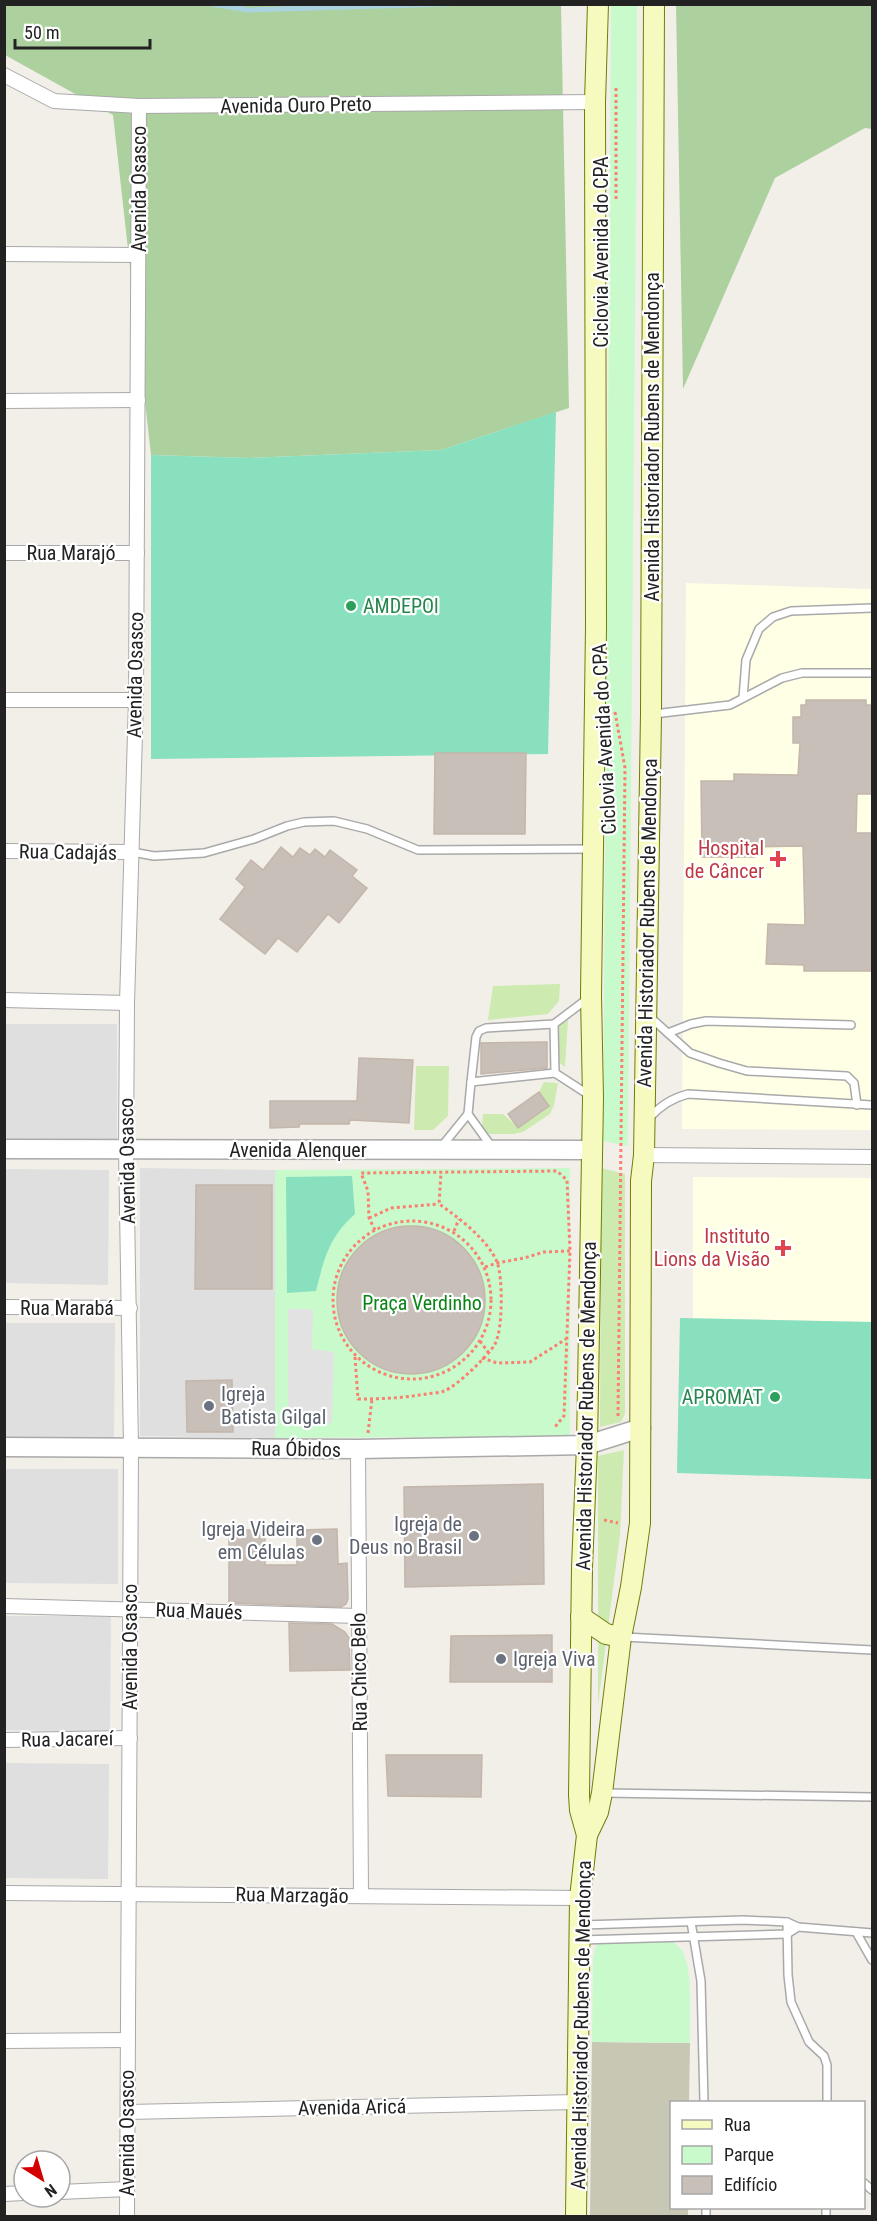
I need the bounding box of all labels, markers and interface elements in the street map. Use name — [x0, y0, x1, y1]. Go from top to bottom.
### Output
scale bar — [15, 12, 150, 50]
text: 50 m — [24, 22, 59, 43]
street label: Avenida Ouro Preto — [220, 92, 372, 118]
street label: Avenida Osasco — [127, 126, 151, 252]
street label: Ciclovia Avenida do CPA — [589, 156, 613, 348]
street label: Avenida Historiador Rubens de Mendonça — [640, 272, 664, 602]
street label: Rua Marajó — [27, 541, 115, 565]
place label: AMDEPOl — [363, 594, 439, 618]
marker: AMDEPOl — [344, 599, 358, 613]
street label: Avenida Osasco — [122, 612, 148, 738]
street label: Ciclovia Avenida do CPA — [587, 642, 621, 835]
street label: Avenida Historiador Rubens de Mendonça — [632, 758, 662, 1088]
place label: Hospital de Câncer — [685, 836, 764, 883]
street label: Rua Cadajás — [19, 839, 117, 865]
marker: Hospital de Câncer — [769, 850, 787, 868]
street label: Avenida Osasco — [114, 1098, 140, 1224]
street label: Avenida Alenquer — [229, 1138, 367, 1162]
place label: Instituto Lions da Visão — [654, 1224, 770, 1271]
marker: Instituto Lions da Visão — [774, 1239, 792, 1257]
street label: Avenida Historiador Rubens de Mendonça — [571, 1241, 601, 1571]
park label: Praça Verdinho — [362, 1291, 482, 1315]
street label: Rua Marabá — [20, 1296, 114, 1320]
place label: Igreja Batista Gilgal — [221, 1382, 326, 1429]
place label: APROMAT — [682, 1385, 763, 1409]
marker: APROMAT — [768, 1390, 782, 1404]
marker: Igreja Batista Gilgal — [202, 1399, 216, 1413]
street label: Rua Óbidos — [251, 1436, 341, 1462]
place label: Igreja de Deus no Brasil — [349, 1512, 462, 1559]
place label: Igreja Videira em Células — [201, 1517, 305, 1564]
marker: Igreja de Deus no Brasil — [467, 1529, 481, 1543]
marker: Igreja Videira em Células — [310, 1533, 324, 1547]
street label: Avenida Osasco — [118, 1584, 142, 1710]
street label: Rua Maués — [155, 1597, 243, 1625]
street label: Rua Chico Belo — [346, 1612, 372, 1732]
place label: Igreja Viva — [513, 1647, 596, 1671]
marker: Igreja Viva — [494, 1652, 508, 1666]
street label: Rua Jacareí — [21, 1726, 115, 1752]
street label: Avenida Historiador Rubens de Mendonça — [566, 1860, 596, 2190]
street label: Rua Marzagão — [235, 1882, 349, 1908]
street label: Avenida Osasco — [115, 2070, 139, 2196]
street label: Avenida Aricá — [298, 2094, 406, 2120]
legend — [670, 2101, 865, 2209]
text: Rua — [724, 2114, 751, 2135]
text: Parque — [724, 2144, 774, 2165]
north arrow — [12, 2149, 72, 2209]
text: Edifício — [724, 2174, 777, 2195]
text: N — [41, 2180, 60, 2201]

